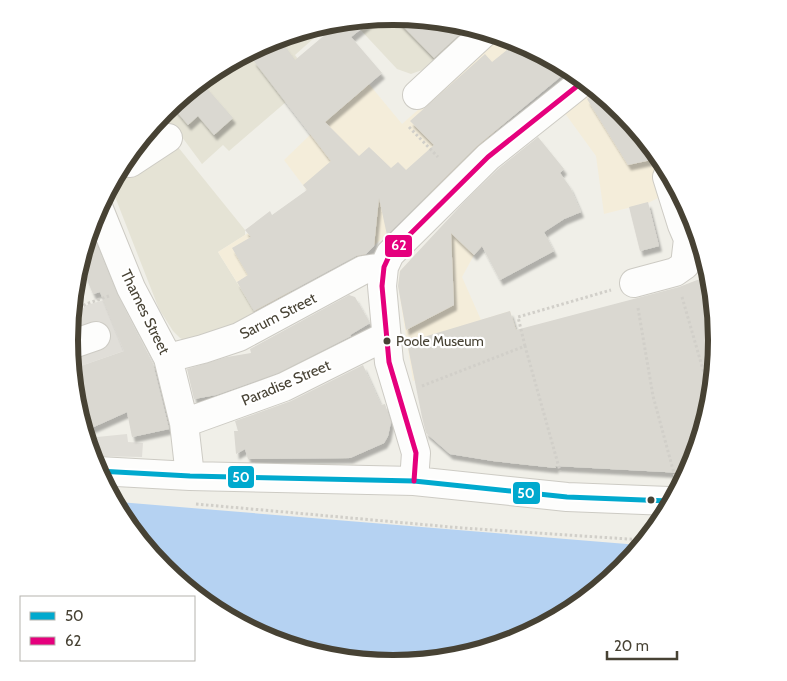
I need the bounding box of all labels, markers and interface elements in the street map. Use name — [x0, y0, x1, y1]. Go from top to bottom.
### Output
line badge: 62 — [384, 234, 413, 258]
text: 62 — [391, 236, 407, 254]
street label: Thames Street — [117, 267, 173, 357]
street label: Sarum Street — [237, 289, 319, 343]
place label: Poole Museum — [396, 332, 484, 350]
marker: Poole Museum — [382, 336, 392, 346]
street label: Paradise Street — [239, 356, 333, 410]
line badge: 50 — [227, 465, 255, 489]
text: 50 — [232, 468, 250, 486]
line badge: 50 — [512, 481, 541, 505]
text: 50 — [517, 484, 535, 502]
unlabelled marker — [646, 495, 656, 505]
legend — [20, 596, 195, 661]
text: 50 — [65, 607, 84, 625]
scale bar — [607, 628, 677, 660]
text: 62 — [65, 632, 82, 650]
text: 20 m — [614, 637, 649, 655]

